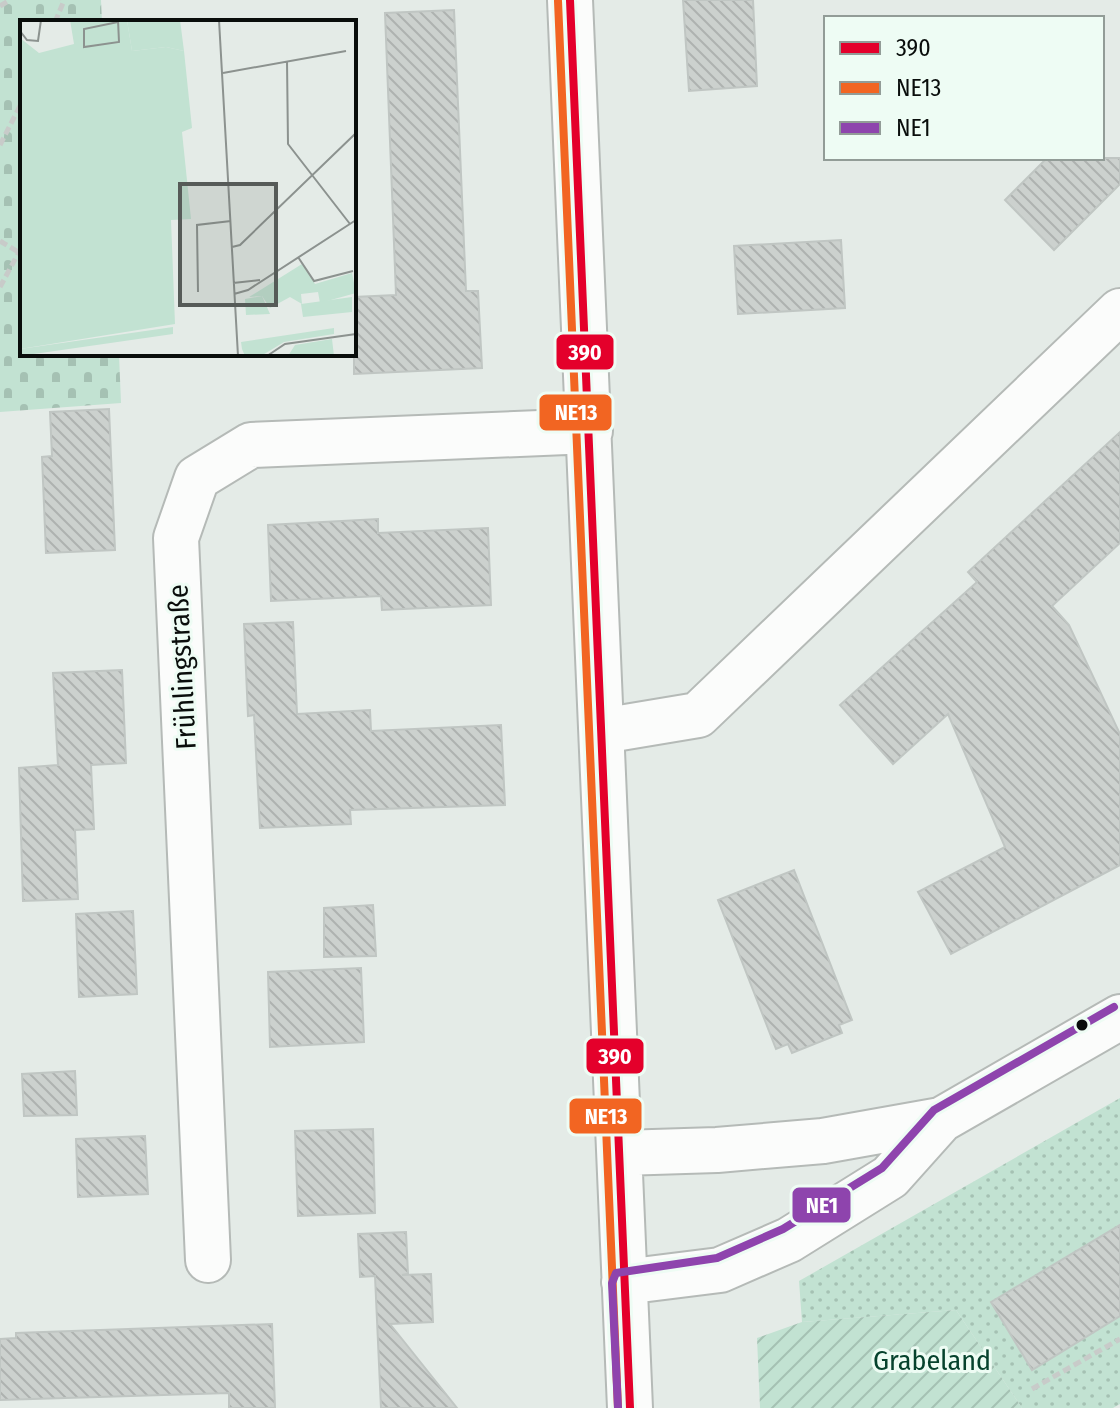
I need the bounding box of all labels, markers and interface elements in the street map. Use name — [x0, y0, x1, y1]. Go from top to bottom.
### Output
legend — [824, 16, 1104, 160]
inset map — [20, 20, 356, 356]
text: 390 — [896, 34, 931, 62]
text: NE13 — [896, 74, 941, 102]
text: NE1 — [896, 114, 931, 142]
line badge: 390 — [555, 333, 615, 371]
text: 390 — [567, 339, 602, 366]
line badge: NE13 — [538, 393, 613, 432]
text: NE13 — [555, 399, 597, 426]
street label: Frühlingstraße — [161, 584, 203, 750]
unlabelled marker — [1074, 1017, 1090, 1033]
line badge: 390 — [585, 1037, 645, 1075]
text: 390 — [597, 1043, 632, 1070]
line badge: NE13 — [568, 1097, 643, 1135]
text: NE13 — [585, 1103, 627, 1130]
line badge: NE1 — [791, 1186, 852, 1224]
text: NE1 — [806, 1192, 838, 1219]
park label: Grabeland — [873, 1344, 991, 1377]

